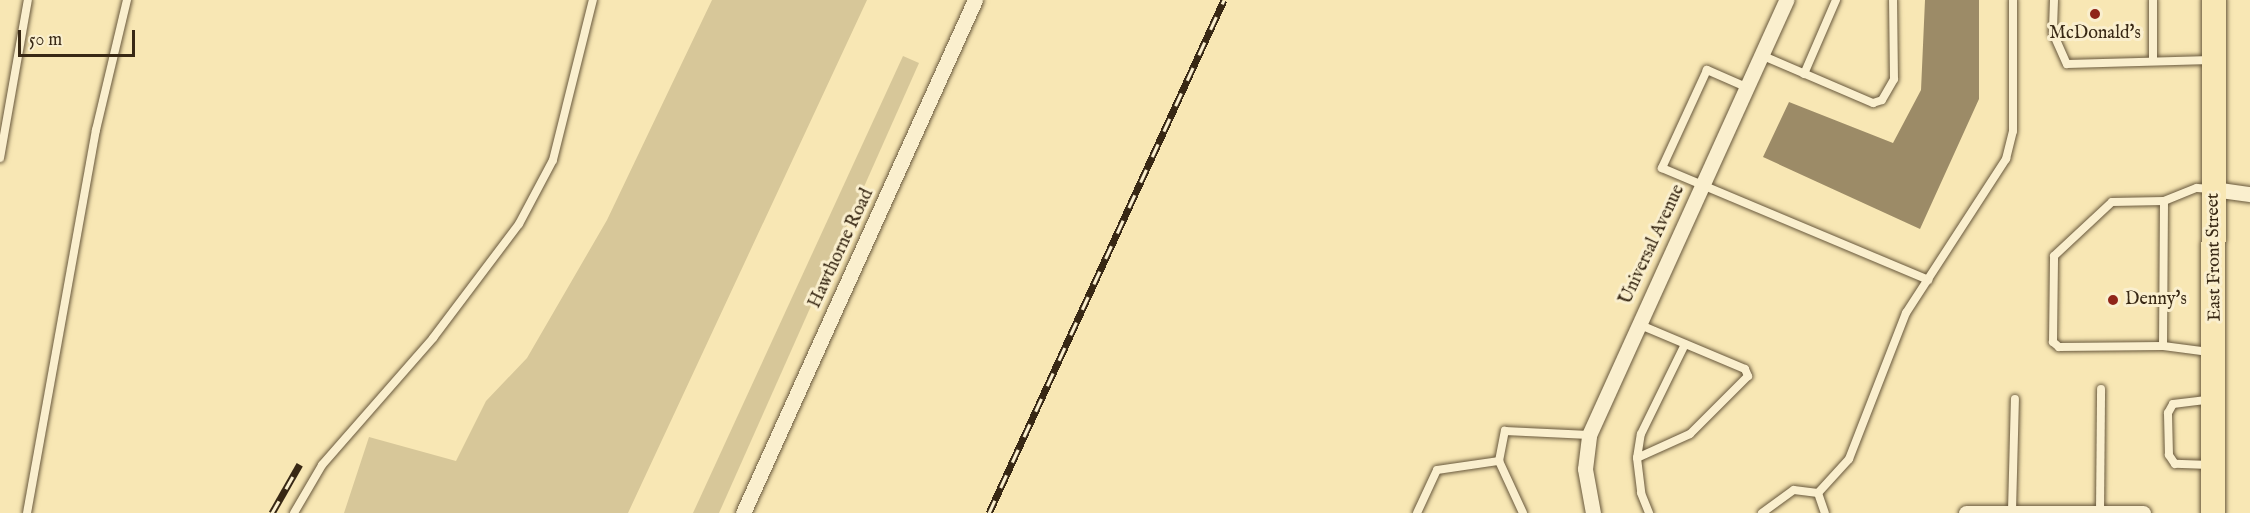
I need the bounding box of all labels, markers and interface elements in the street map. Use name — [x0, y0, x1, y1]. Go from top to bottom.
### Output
marker: McDonald's — [2088, 7, 2102, 21]
scale bar — [21, 18, 138, 56]
place label: McDonald's — [2049, 23, 2141, 45]
text: 50 m — [29, 29, 62, 52]
street label: Universal Avenue — [1616, 182, 1690, 308]
street label: Hawthorne Road — [805, 186, 879, 312]
street label: East Front Street — [2203, 193, 2227, 321]
place label: Denny's — [2125, 289, 2187, 311]
marker: Denny's — [2106, 293, 2120, 307]

